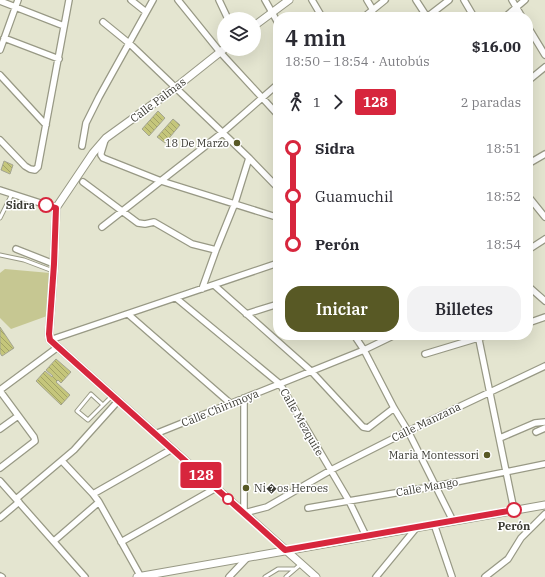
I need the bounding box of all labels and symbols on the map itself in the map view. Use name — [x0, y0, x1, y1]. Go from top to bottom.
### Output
street label: Calle Palmas — [127, 75, 189, 125]
place label: 18 De Marzo — [165, 136, 229, 150]
marker: 18 De Marzo — [232, 138, 242, 148]
marker: Sidra — [38, 197, 54, 213]
place label: Sidra — [6, 198, 35, 212]
street label: Calle Chirimoya — [179, 386, 261, 430]
street label: Calle Mezquite — [277, 386, 327, 458]
street label: Calle Manzana — [389, 399, 463, 445]
place label: Maria Montessori — [389, 448, 480, 462]
marker: Maria Montessori — [482, 450, 492, 460]
line badge: 128 — [178, 462, 224, 488]
street label: Calle Mango — [395, 475, 459, 499]
place label: Ni�os Heroes — [254, 481, 328, 495]
marker: Ni�os Heroes — [241, 483, 251, 493]
unlabelled marker — [222, 493, 234, 505]
marker: Perón — [506, 502, 522, 518]
place label: Perón — [498, 519, 530, 533]

